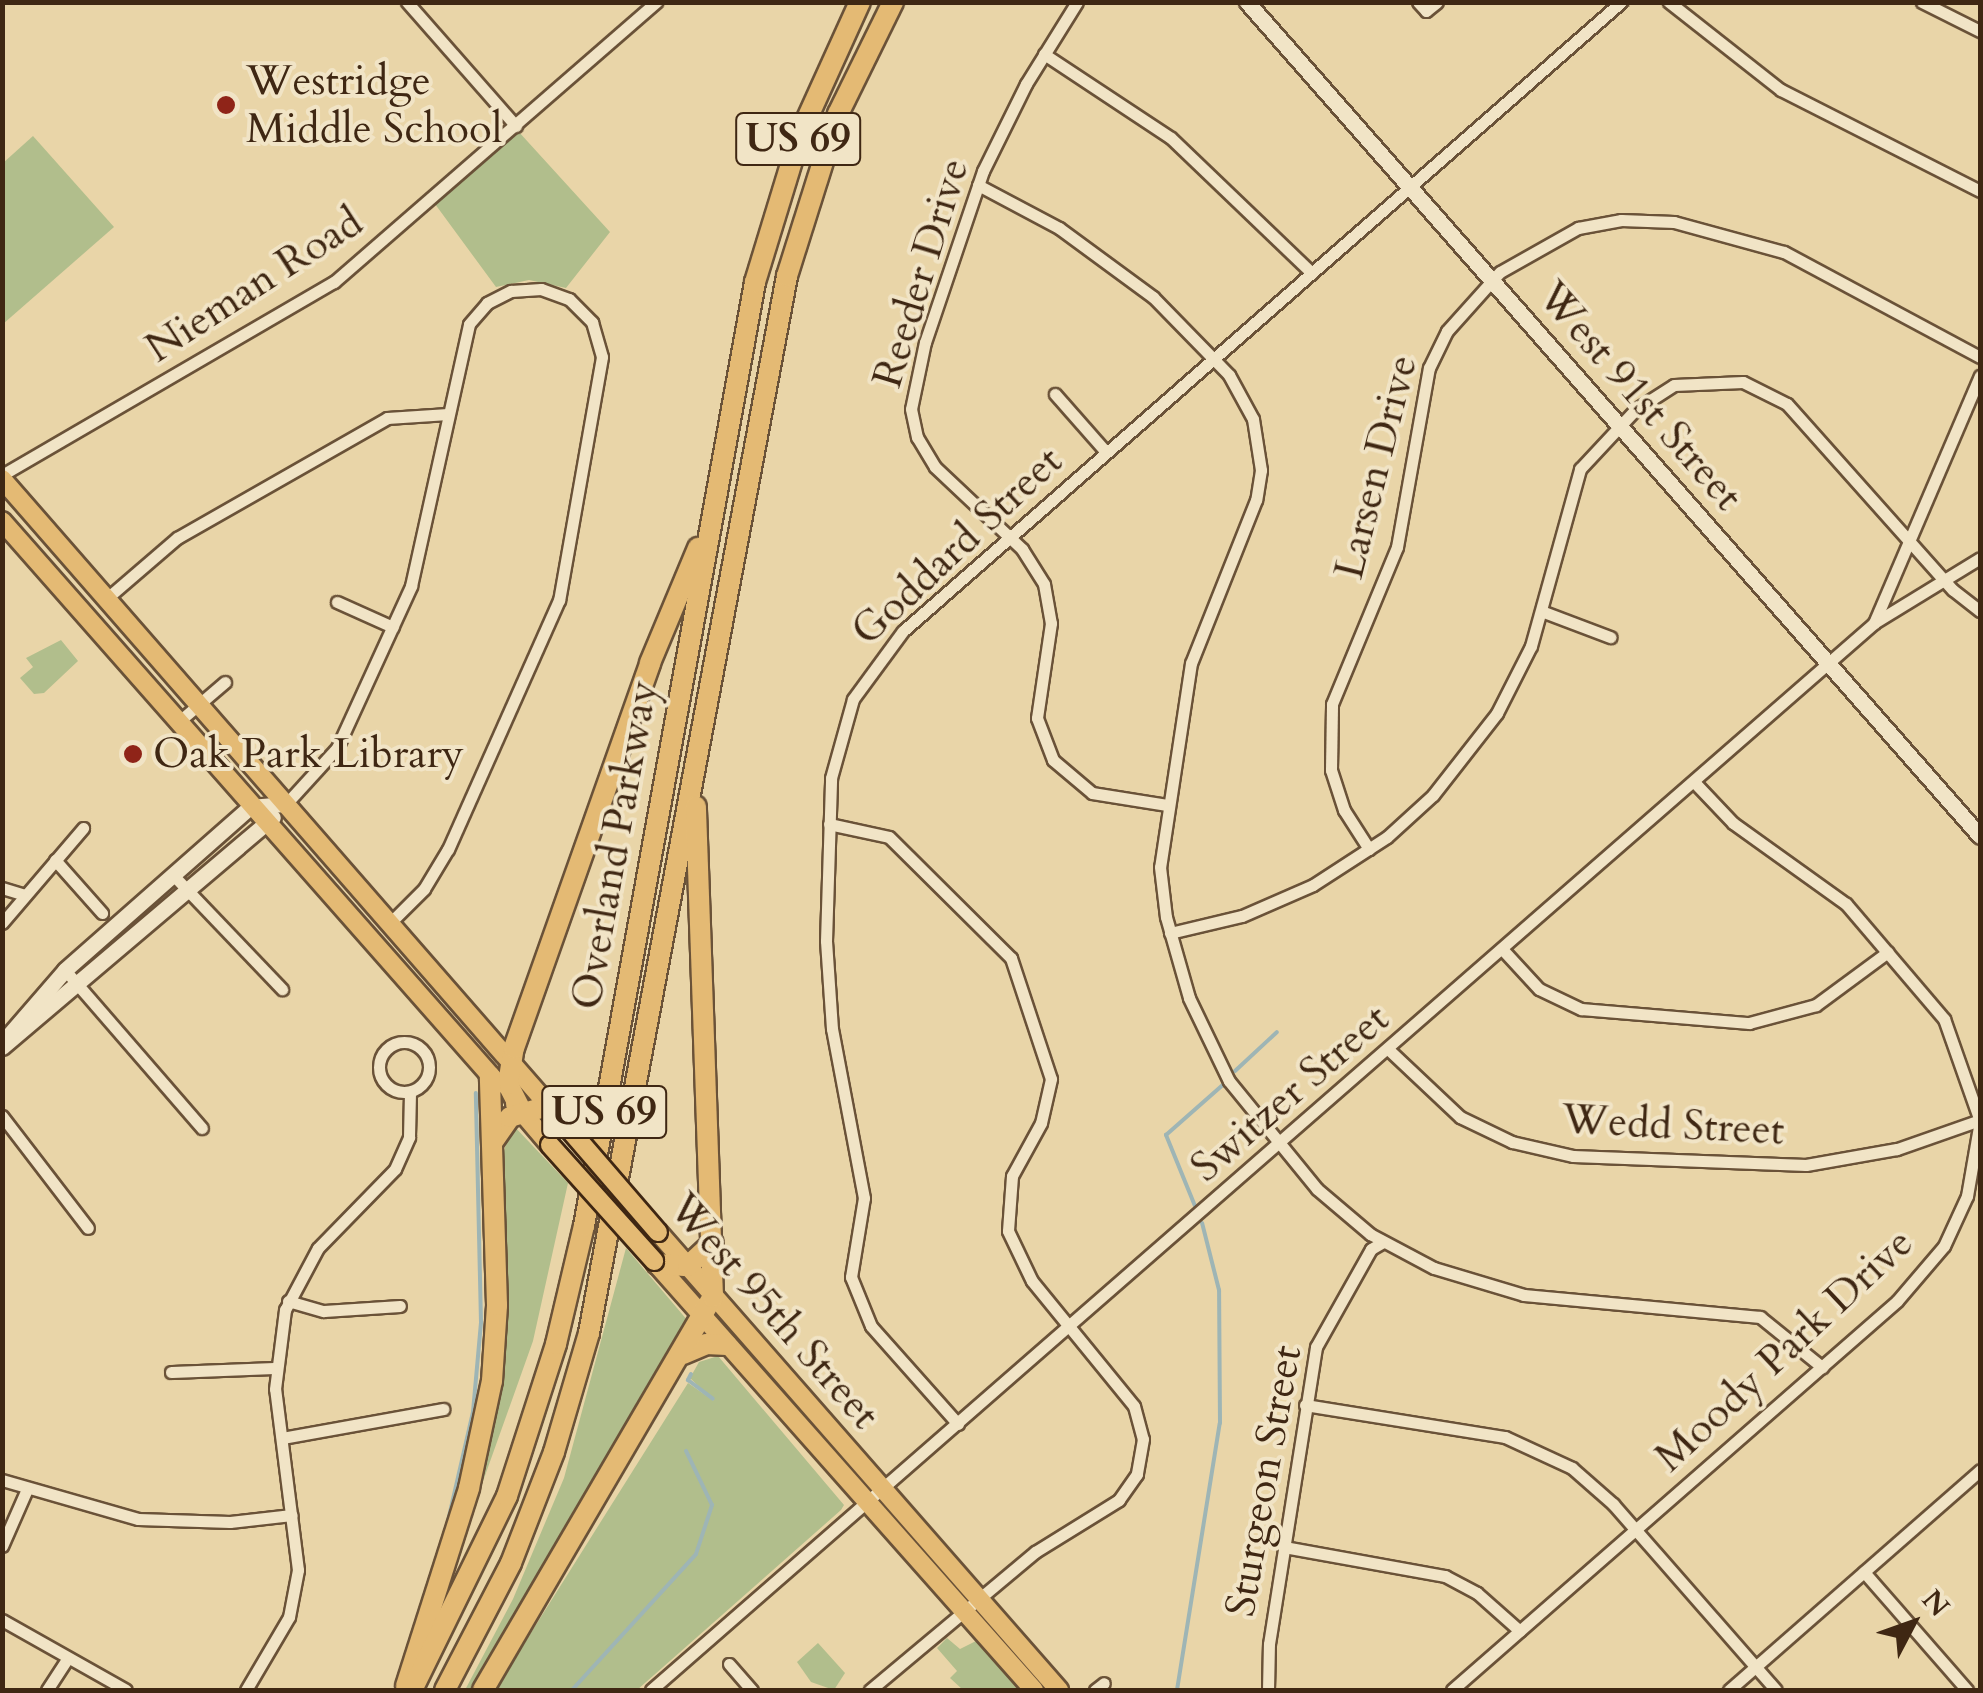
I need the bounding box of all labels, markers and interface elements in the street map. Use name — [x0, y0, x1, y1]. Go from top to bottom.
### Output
place label: Westridge Middle School — [246, 56, 502, 154]
marker: Westridge Middle School — [215, 94, 237, 116]
road number: US 69 — [733, 104, 863, 174]
street label: Reeder Drive — [862, 152, 980, 394]
street label: Nieman Road — [136, 196, 372, 374]
street label: West 91st Street — [1527, 271, 1753, 521]
street label: Larsen Drive — [1324, 350, 1428, 584]
street label: Goddard Street — [842, 436, 1072, 656]
street label: Overland Parkway — [561, 677, 669, 1013]
place label: Oak Park Library — [153, 729, 464, 779]
marker: Oak Park Library — [122, 743, 144, 765]
street label: Switzer Street — [1181, 994, 1399, 1192]
road number: US 69 — [539, 1077, 669, 1147]
street label: Wedd Street — [1561, 1094, 1785, 1156]
street label: West 95th Street — [658, 1183, 890, 1439]
street label: Moody Park Drive — [1645, 1218, 1923, 1482]
street label: Sturgeon Street — [1215, 1342, 1313, 1620]
north arrow — [1863, 1573, 1963, 1673]
text: N — [1913, 1582, 1958, 1625]

